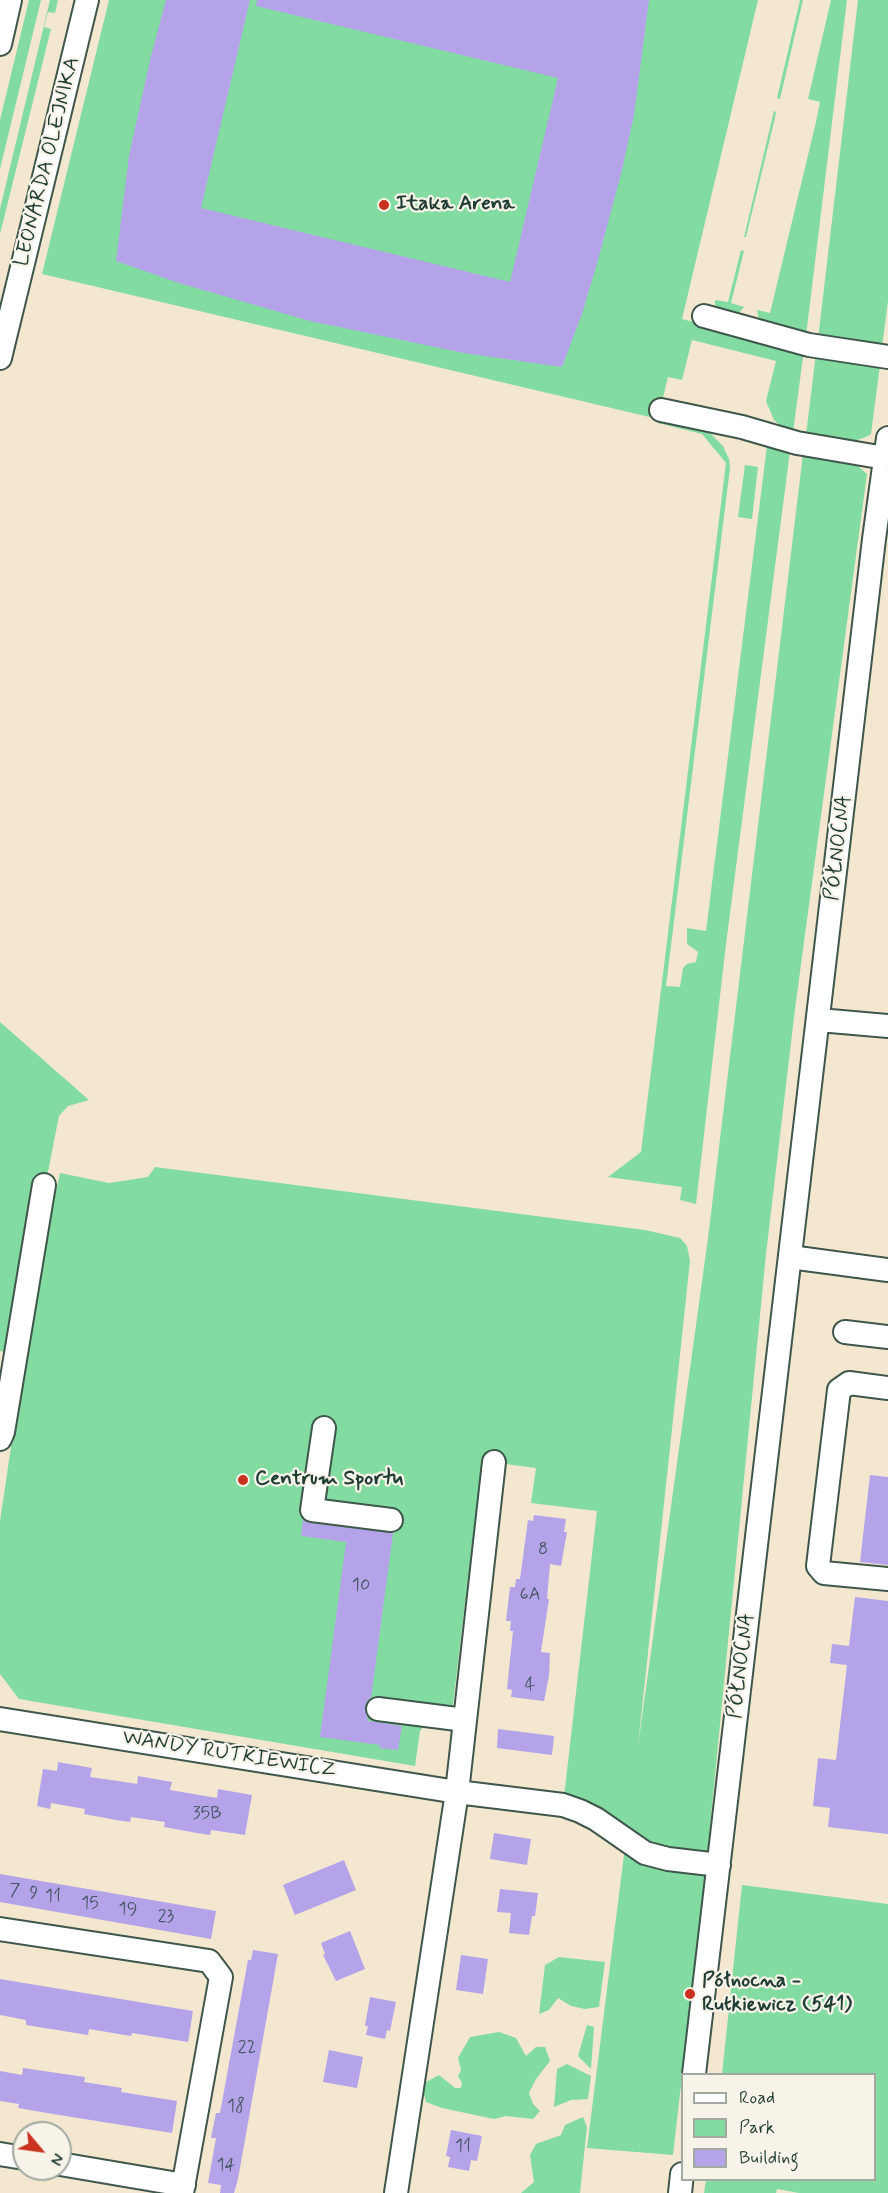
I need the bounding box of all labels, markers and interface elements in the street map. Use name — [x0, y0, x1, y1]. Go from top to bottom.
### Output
street label: LEONARDA OLEJNIKA — [10, 55, 86, 269]
place label: Itaka Arena — [396, 192, 515, 218]
marker: Itaka Arena — [377, 198, 391, 212]
street label: PÓŁNOCNA — [820, 794, 858, 902]
place label: Centrum Sportu — [255, 1467, 403, 1493]
marker: Centrum Sportu — [236, 1473, 250, 1487]
house number: 8 — [538, 1539, 548, 1561]
house number: 10 — [352, 1575, 370, 1597]
house number: 6A — [520, 1584, 540, 1606]
street label: PÓŁNOCNA — [723, 1612, 761, 1720]
house number: 4 — [525, 1675, 535, 1697]
street label: WANDY RUTKIEWICZ — [120, 1726, 338, 1784]
house number: 35B — [192, 1803, 222, 1825]
house number: 7 — [10, 1880, 20, 1902]
house number: 9 — [30, 1883, 38, 1905]
house number: 11 — [45, 1886, 61, 1908]
house number: 15 — [81, 1893, 99, 1915]
house number: 19 — [119, 1899, 137, 1921]
house number: 23 — [158, 1906, 174, 1928]
place label: Północna - Rutkiewicz (541) — [702, 1969, 852, 2019]
marker: Północna - Rutkiewicz (541) — [683, 1987, 697, 2001]
house number: 22 — [238, 2037, 256, 2059]
legend — [681, 2073, 876, 2181]
text: Road — [739, 2086, 775, 2110]
house number: 18 — [227, 2096, 245, 2118]
text: Park — [739, 2116, 775, 2140]
north arrow — [12, 2121, 72, 2181]
house number: 11 — [455, 2136, 471, 2158]
text: Building — [739, 2146, 799, 2170]
text: N — [45, 2149, 68, 2169]
house number: 14 — [217, 2155, 235, 2177]

